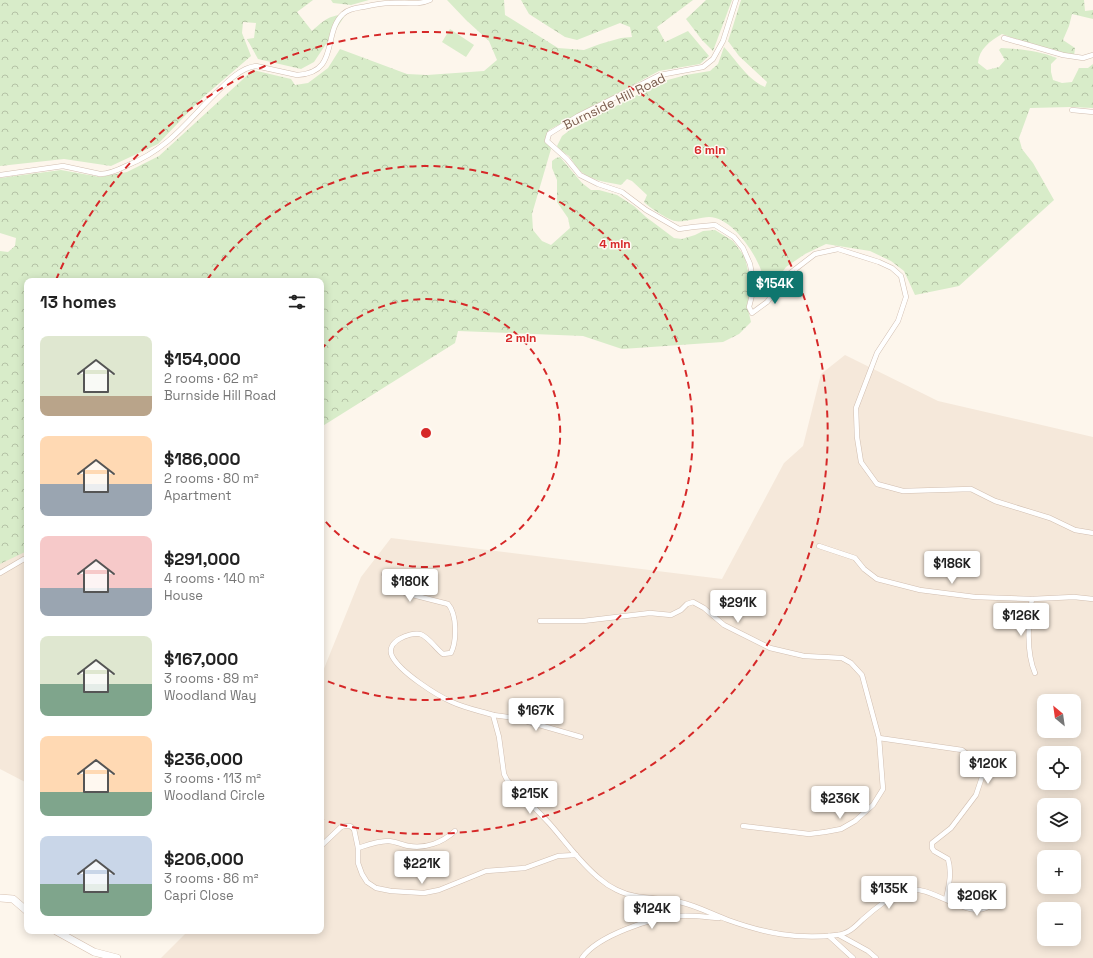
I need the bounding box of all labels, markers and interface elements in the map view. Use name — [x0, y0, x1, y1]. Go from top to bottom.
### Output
street label: Burnside Hill Road — [560, 69, 668, 134]
text: 6 min — [694, 142, 726, 158]
text: 4 min — [599, 236, 631, 252]
pin: $154K — [747, 271, 803, 305]
text: $154K — [756, 275, 794, 292]
text: 13 homes — [40, 291, 116, 313]
icon: filters — [286, 291, 308, 313]
text: 2 min — [505, 330, 537, 346]
text: $154,000 — [164, 348, 241, 370]
icon: home — [72, 352, 120, 400]
text: 2 rooms · 62 m² — [164, 370, 258, 387]
text: Burnside Hill Road — [164, 387, 276, 404]
centre of rings — [419, 426, 433, 440]
text: $186,000 — [164, 448, 241, 470]
icon: home — [72, 452, 120, 500]
text: 2 rooms · 80 m² — [164, 470, 259, 487]
text: Apartment — [164, 487, 232, 504]
text: $291,000 — [164, 548, 240, 570]
pin: $186K — [924, 551, 980, 585]
icon: home — [72, 552, 120, 600]
text: $186K — [933, 555, 971, 572]
pin: $180K — [382, 569, 438, 603]
text: 4 rooms · 140 m² — [164, 570, 265, 587]
text: $180K — [391, 573, 429, 590]
text: House — [164, 587, 203, 604]
pin: $291K — [710, 590, 766, 624]
text: $291K — [719, 594, 757, 611]
pin: $126K — [993, 603, 1049, 637]
text: $126K — [1002, 607, 1040, 624]
text: $167,000 — [164, 648, 238, 670]
icon: home — [72, 652, 120, 700]
text: 3 rooms · 89 m² — [164, 670, 258, 687]
text: Woodland Way — [164, 687, 256, 704]
north arrow — [1037, 694, 1081, 738]
map controls — [1037, 694, 1081, 946]
pin: $167K — [508, 698, 564, 732]
text: $167K — [518, 702, 554, 719]
button: locate — [1037, 746, 1081, 790]
text: $236,000 — [164, 748, 243, 770]
pin: $120K — [960, 751, 1016, 785]
icon: home — [72, 752, 120, 800]
text: $120K — [969, 755, 1007, 772]
text: 3 rooms · 113 m² — [164, 770, 261, 787]
pin: $215K — [502, 781, 558, 815]
text: $215K — [511, 785, 549, 802]
pin: $236K — [812, 786, 868, 820]
text: Woodland Circle — [164, 787, 265, 804]
text: $236K — [820, 790, 860, 807]
button: layers — [1037, 798, 1081, 842]
text: $206,000 — [164, 848, 244, 870]
button: + — [1037, 850, 1081, 894]
pin: $221K — [394, 851, 450, 885]
icon: home — [72, 852, 120, 900]
text: $221K — [403, 855, 441, 872]
text: 3 rooms · 86 m² — [164, 870, 258, 887]
pin: $135K — [861, 876, 917, 910]
text: $135K — [870, 880, 908, 897]
pin: $206K — [949, 883, 1005, 917]
text: Capri Close — [164, 887, 234, 904]
text: $206K — [957, 887, 997, 904]
pin: $124K — [624, 896, 680, 930]
text: $124K — [633, 900, 671, 917]
button: − — [1037, 902, 1081, 946]

